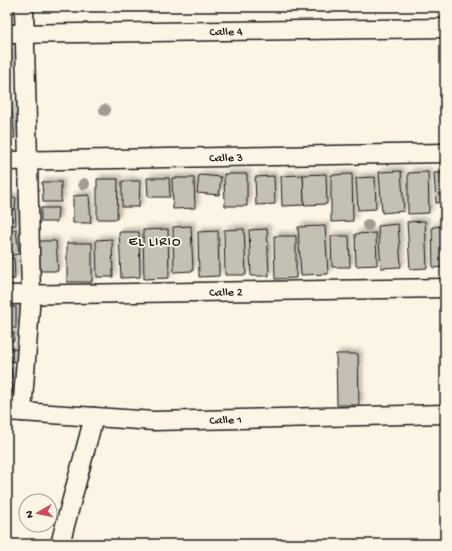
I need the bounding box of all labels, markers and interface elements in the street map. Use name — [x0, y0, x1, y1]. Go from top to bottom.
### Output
street label: Calle 4 — [209, 26, 243, 40]
street label: Calle 3 — [209, 152, 243, 166]
district label: EL LIRIO — [129, 234, 181, 251]
street label: Calle 2 — [209, 286, 243, 301]
street label: Calle 1 — [209, 414, 242, 429]
north arrow — [18, 493, 58, 533]
text: N — [24, 510, 37, 519]

